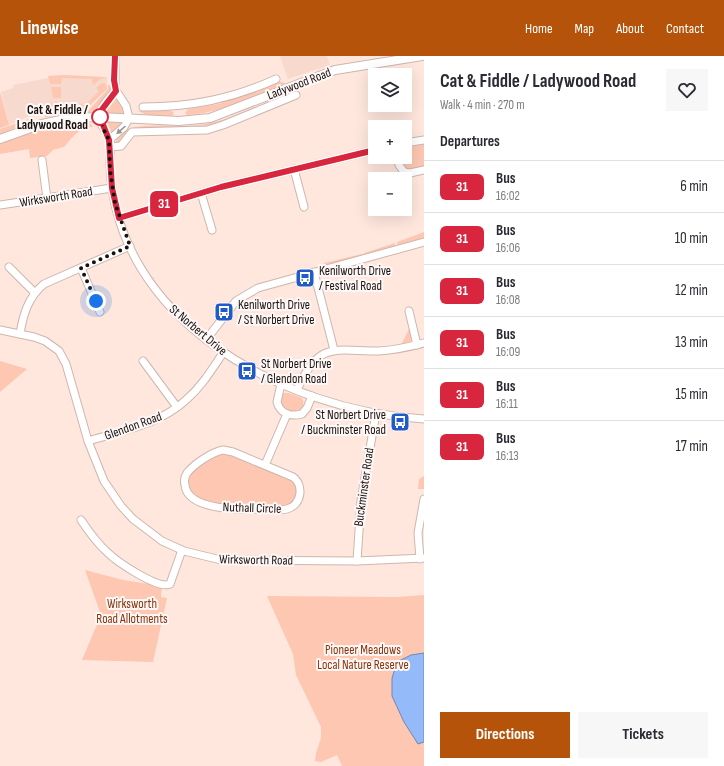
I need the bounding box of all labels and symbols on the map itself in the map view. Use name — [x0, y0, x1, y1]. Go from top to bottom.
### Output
street label: Ladywood Road — [265, 64, 333, 104]
place label: Cat & Fiddle / Ladywood Road — [17, 102, 89, 133]
marker: Cat & Fiddle / Ladywood Road — [91, 108, 109, 126]
one-way arrow — [116, 125, 125, 134]
street label: Wirksworth Road — [18, 183, 94, 211]
line badge: 31 — [146, 191, 182, 217]
place label: Kenilworth Drive / Festival Road — [319, 263, 391, 294]
bus stop icon: Kenilworth Drive / Festival Road — [294, 267, 316, 289]
your location — [86, 291, 106, 311]
place label: Kenilworth Drive / St Norbert Drive — [238, 297, 314, 328]
street label: St Norbert Drive — [166, 301, 230, 359]
bus stop icon: Kenilworth Drive / St Norbert Drive — [213, 301, 235, 323]
place label: St Norbert Drive / Glendon Road — [261, 356, 332, 387]
bus stop icon: St Norbert Drive / Glendon Road — [236, 360, 258, 382]
place label: St Norbert Drive / Buckminster Road — [301, 407, 386, 438]
street label: Glendon Road — [102, 408, 164, 444]
bus stop icon: St Norbert Drive / Buckminster Road — [389, 411, 411, 433]
street label: Buckminster Road — [351, 447, 377, 527]
street label: Nuthall Circle — [222, 499, 282, 517]
street label: Wirksworth Road — [219, 551, 293, 569]
park label: Wirksworth Road Allotments — [96, 596, 168, 627]
park label: Pioneer Meadows Local Nature Reserve — [317, 642, 409, 673]

